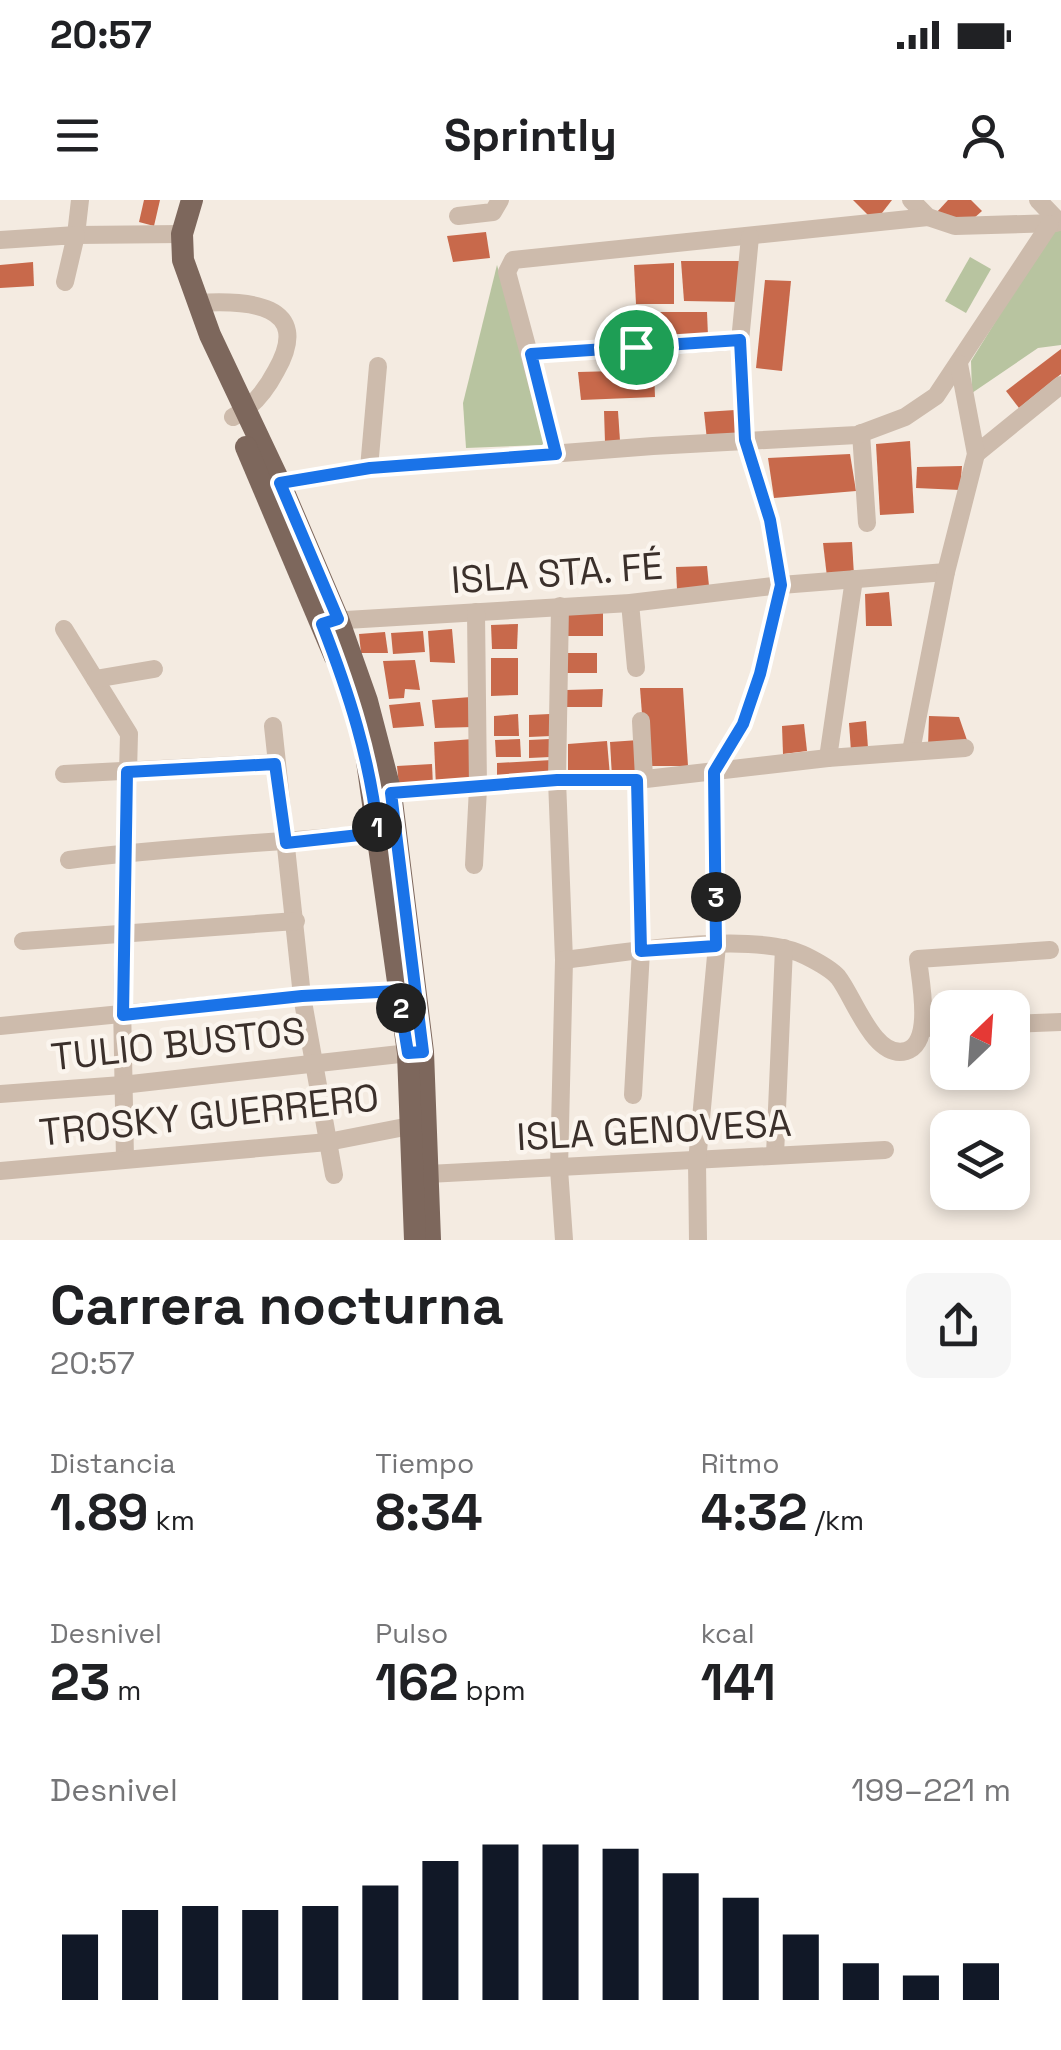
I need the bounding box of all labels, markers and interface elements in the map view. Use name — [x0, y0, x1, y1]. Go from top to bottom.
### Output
text: 20:57 — [50, 11, 152, 59]
text: Sprintly — [444, 107, 617, 164]
icon: menu — [50, 108, 105, 163]
icon: person — [956, 108, 1011, 163]
pin — [594, 305, 679, 390]
icon: arrive — [609, 320, 664, 375]
street label: ISLA STA. FÉ — [450, 542, 664, 604]
pin: 1 — [352, 802, 402, 852]
text: 1 — [371, 809, 383, 845]
pin: 3 — [691, 872, 741, 922]
text: 3 — [707, 879, 725, 915]
pin: 2 — [376, 983, 426, 1033]
text: 2 — [393, 990, 409, 1026]
north arrow — [930, 990, 1030, 1090]
map controls — [930, 990, 1030, 1210]
street label: TULIO BUSTOS — [49, 1007, 307, 1081]
street label: TROSKY GUERRERO — [37, 1073, 381, 1157]
street label: ISLA GENOVESA — [515, 1099, 793, 1161]
button: layers — [930, 1110, 1030, 1210]
text: Carrera nocturna — [50, 1270, 504, 1340]
button: share — [906, 1273, 1011, 1378]
text: 20:57 — [50, 1343, 135, 1383]
text: Distancia — [50, 1445, 176, 1481]
text: Tiempo — [375, 1445, 474, 1481]
text: Ritmo — [701, 1445, 779, 1481]
text: 1.89 — [50, 1481, 148, 1545]
text: 8:34 — [375, 1481, 482, 1545]
text: 4:32 — [701, 1481, 807, 1545]
text: km — [148, 1502, 195, 1538]
text: /km — [807, 1502, 864, 1538]
text: Desnivel — [50, 1615, 162, 1651]
text: Pulso — [375, 1615, 448, 1651]
text: kcal — [701, 1615, 755, 1651]
text: 23 — [50, 1651, 110, 1715]
text: 162 — [375, 1651, 458, 1715]
text: 141 — [701, 1651, 776, 1715]
text: m — [110, 1672, 141, 1708]
text: bpm — [458, 1672, 526, 1708]
text: Desnivel — [50, 1770, 178, 1810]
text: 199–221 m — [851, 1770, 1011, 1810]

